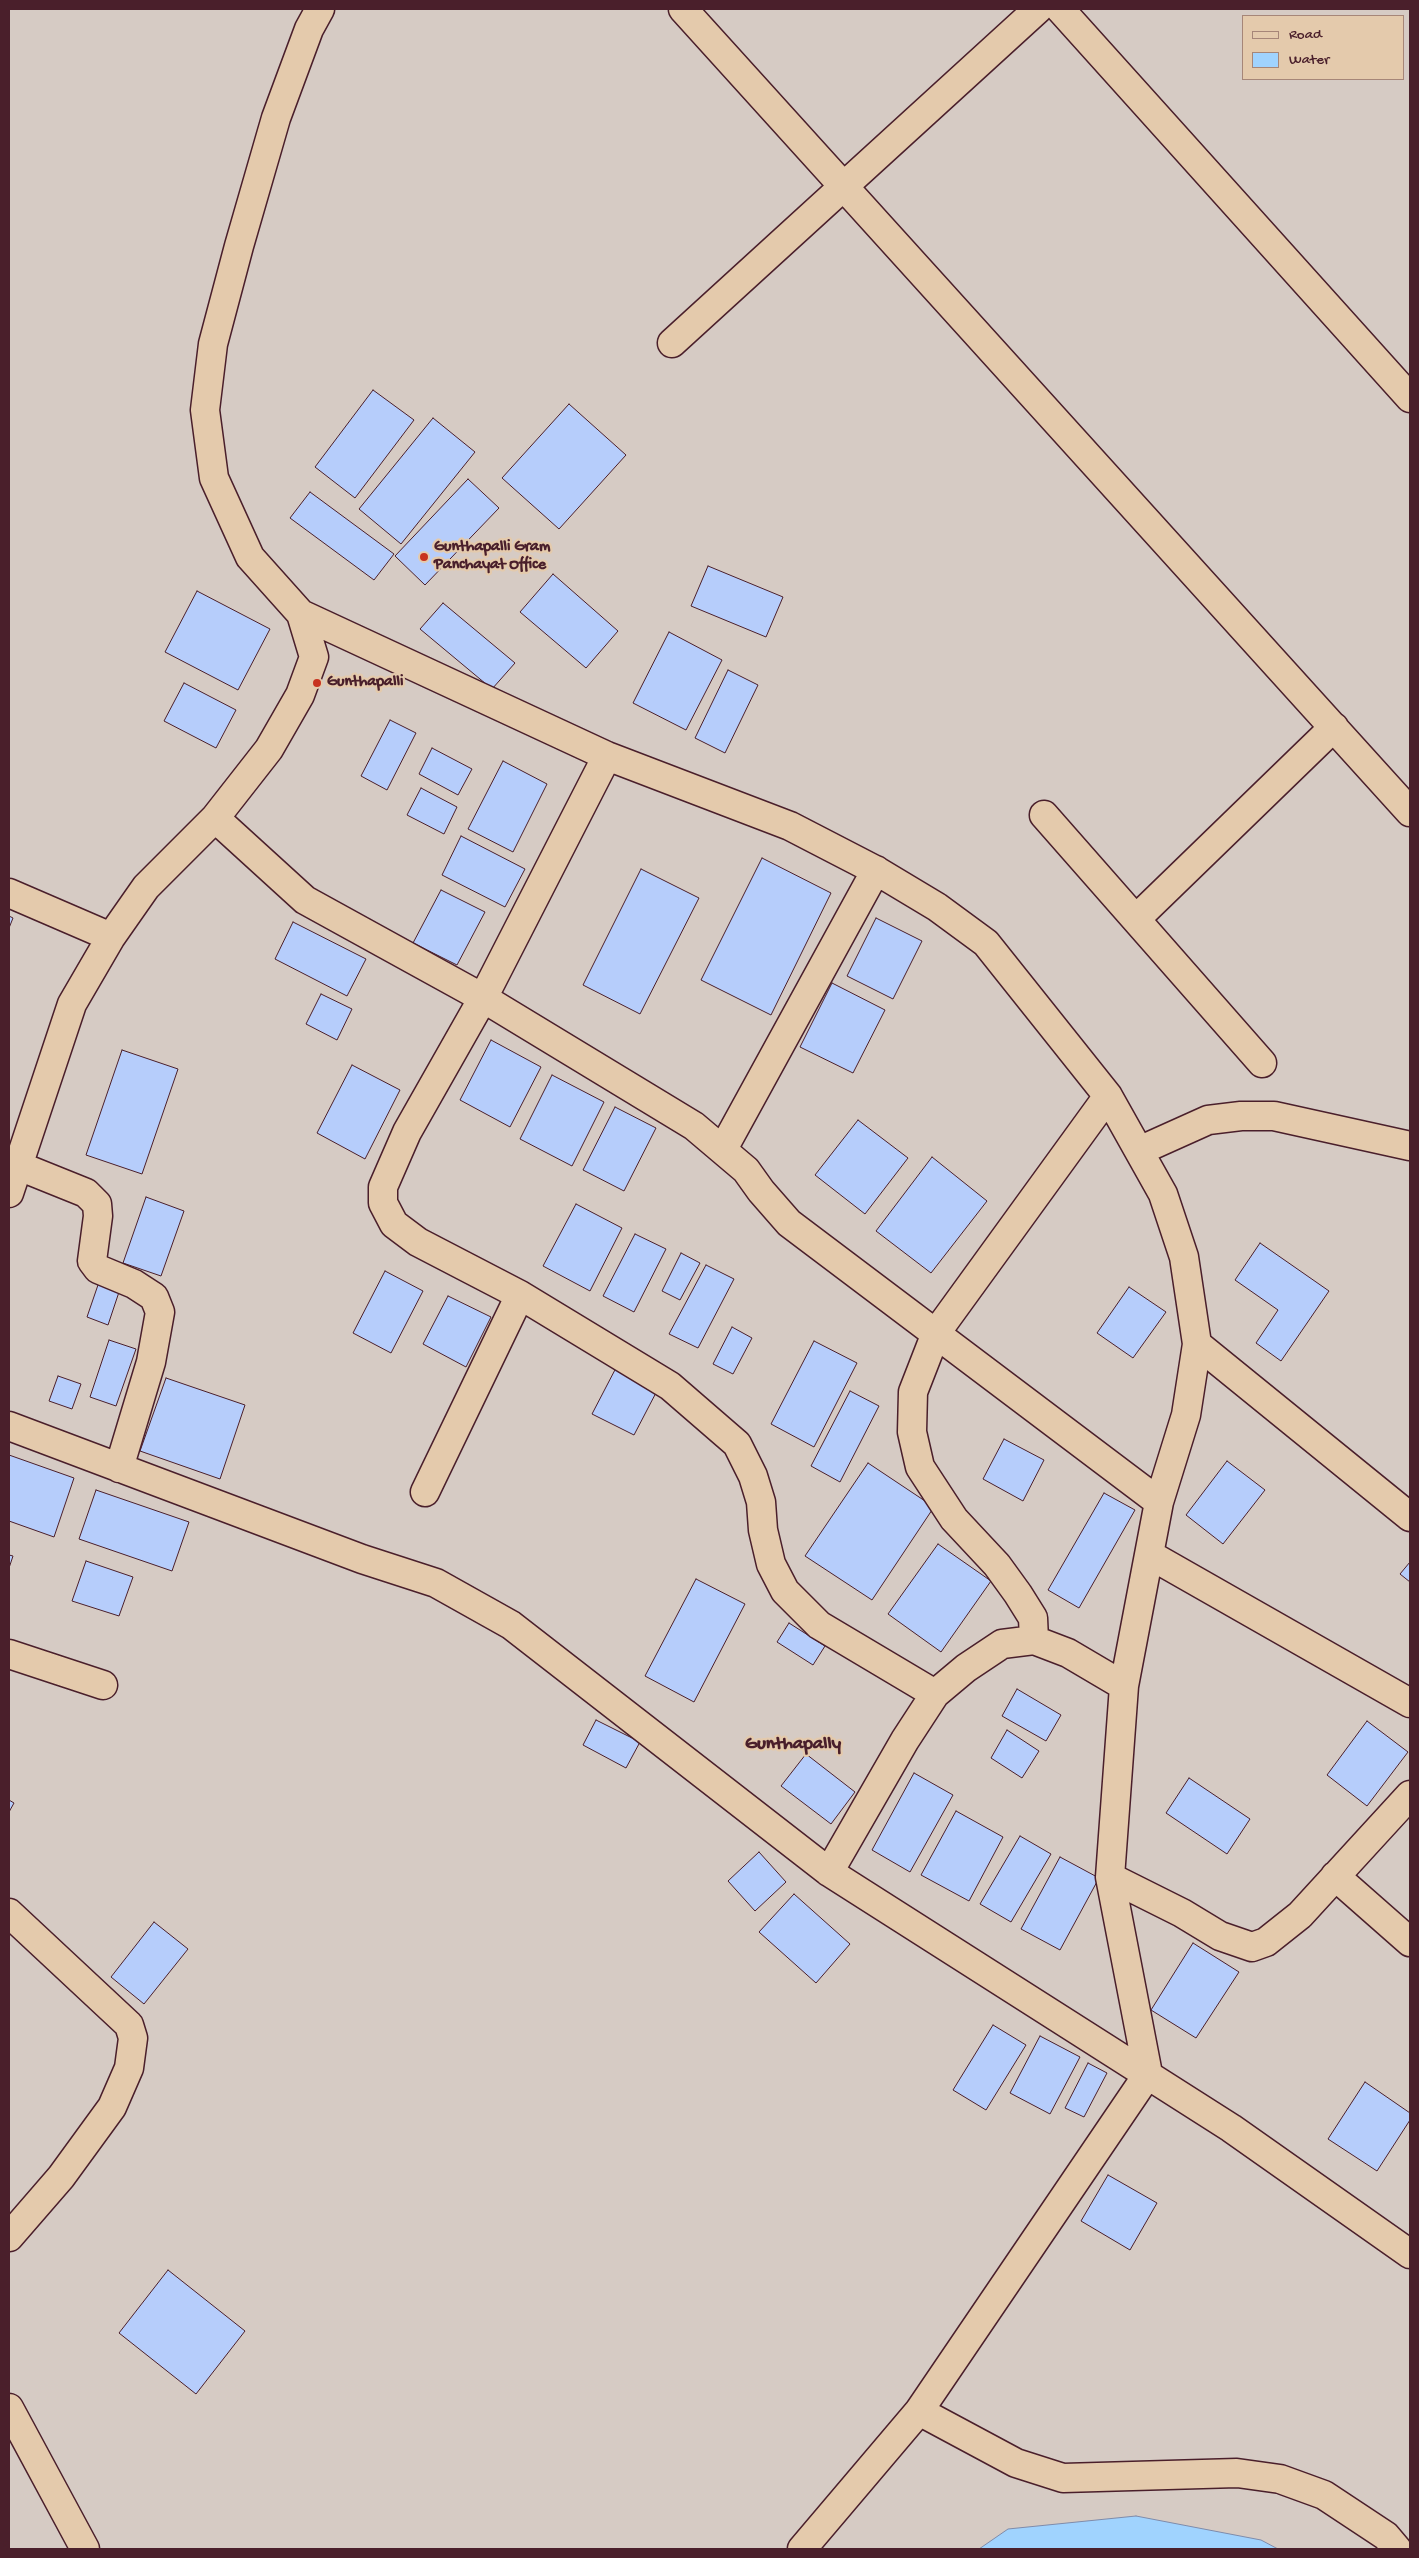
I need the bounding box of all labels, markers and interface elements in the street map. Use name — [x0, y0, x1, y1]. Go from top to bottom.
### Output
legend — [1242, 15, 1404, 80]
text: Road — [1289, 26, 1322, 44]
text: Water — [1289, 51, 1329, 69]
place label: Gunthapalli Gram Panchayat Office — [434, 538, 550, 576]
marker: Gunthapalli Gram Panchayat Office — [418, 551, 430, 563]
place label: Gunthapalli — [327, 673, 403, 693]
marker: Gunthapalli — [311, 677, 323, 689]
district label: Gunthapally — [745, 1734, 841, 1756]

